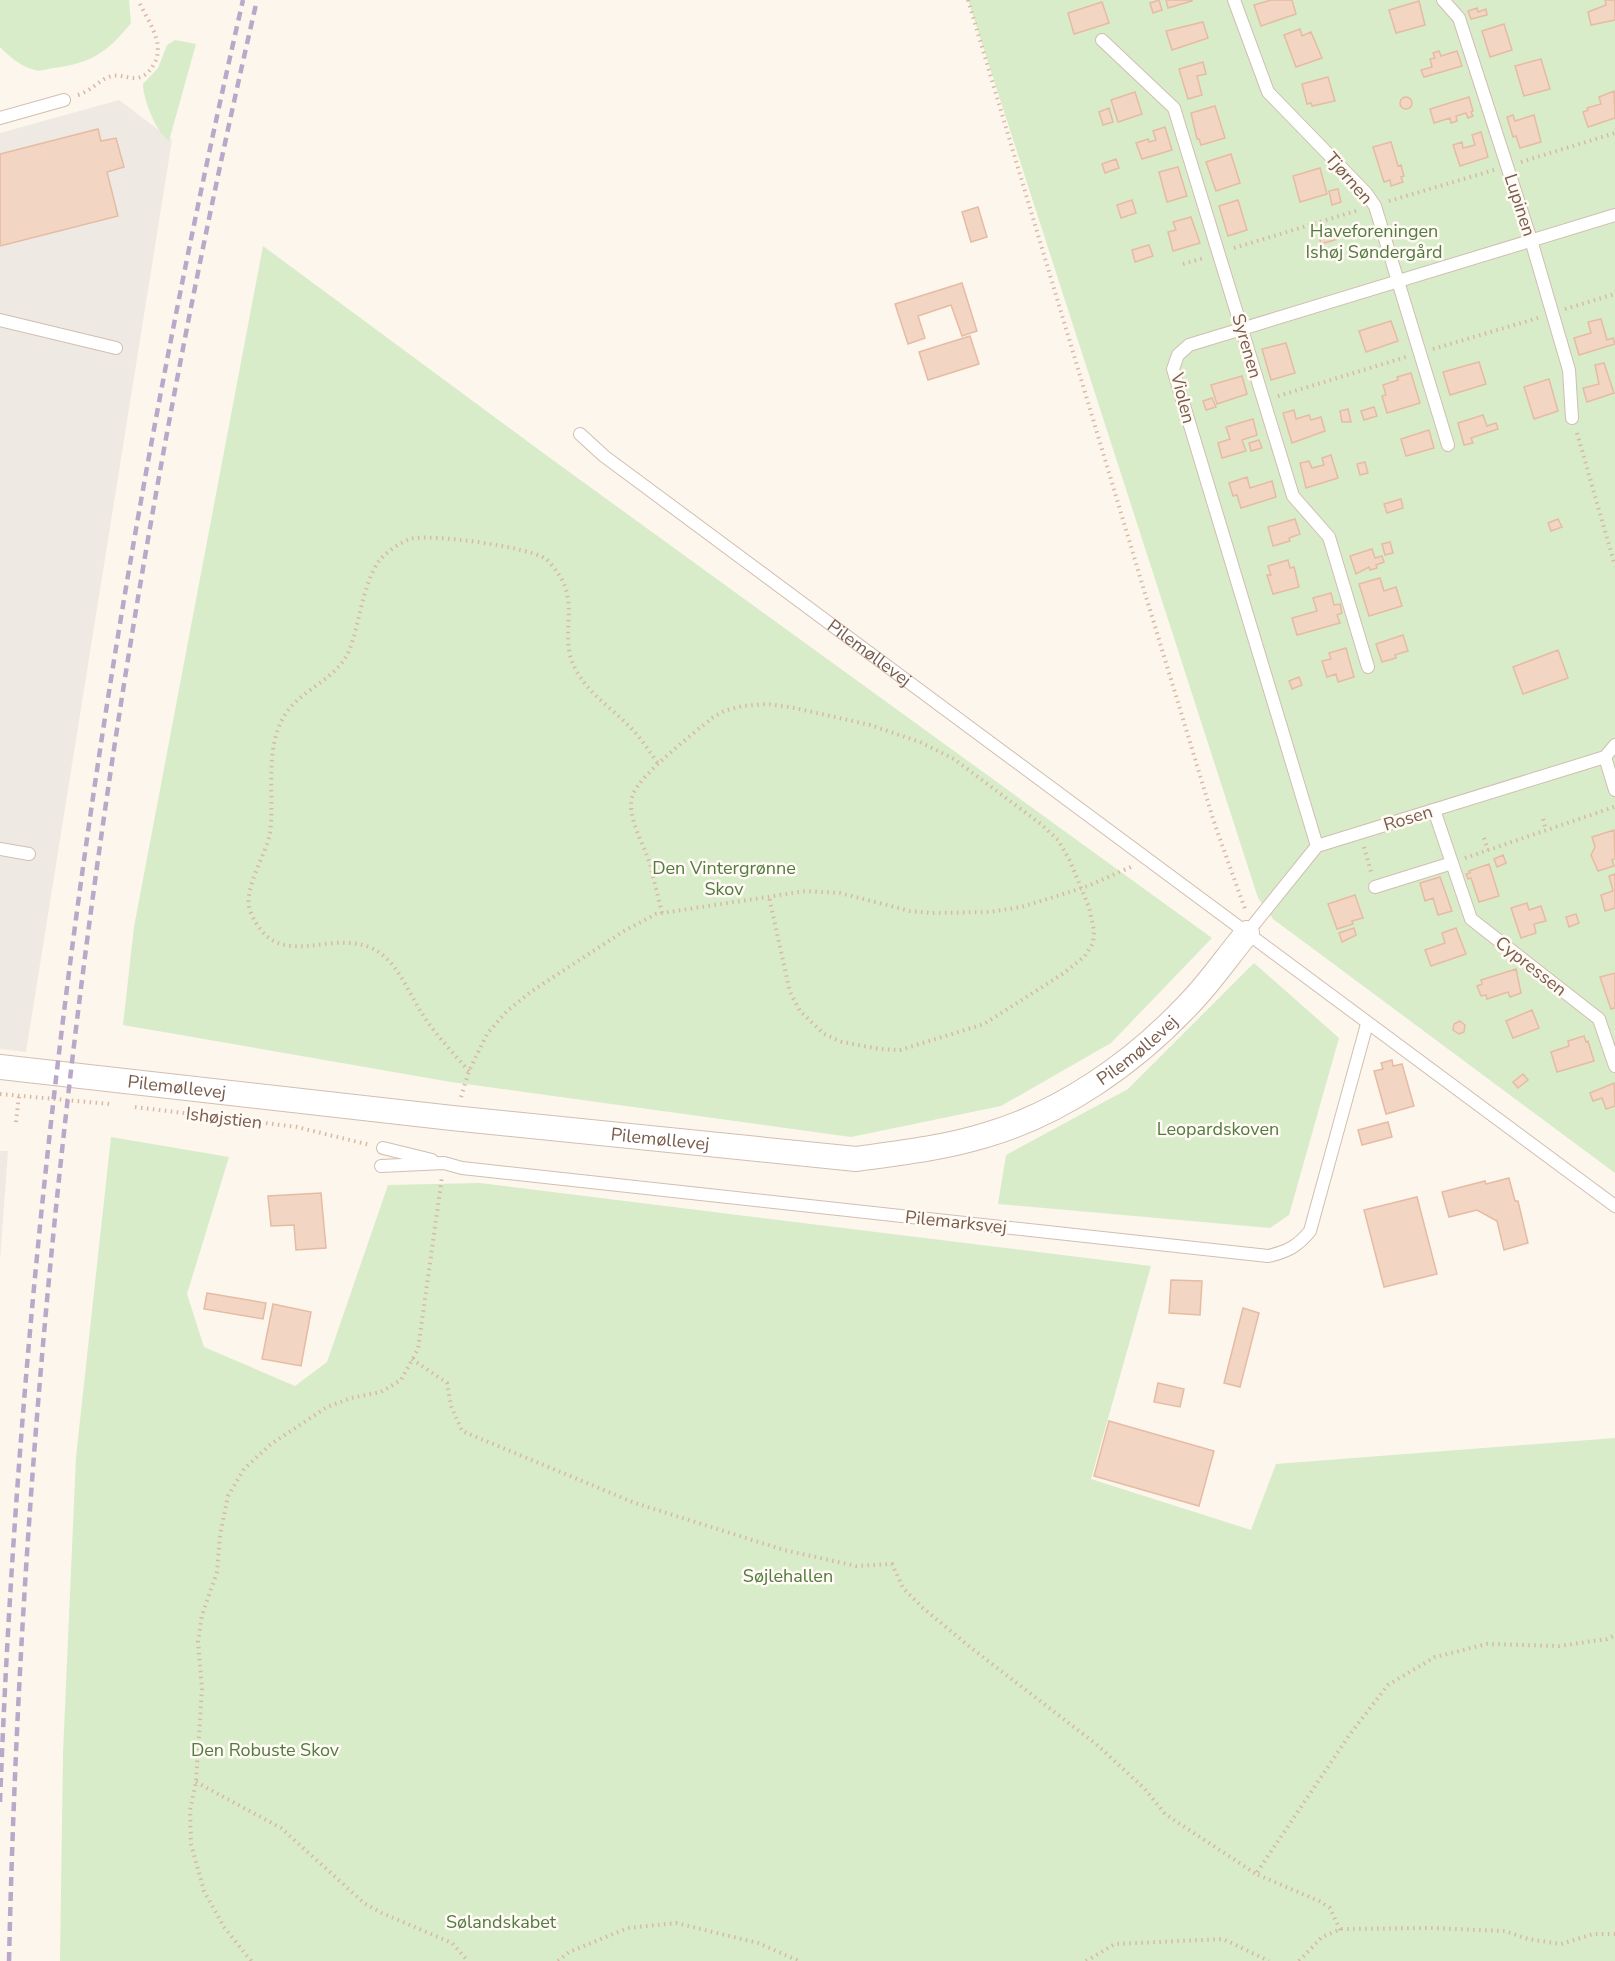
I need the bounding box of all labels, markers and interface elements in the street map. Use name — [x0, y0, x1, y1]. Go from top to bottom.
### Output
street label: Tjørnen — [1320, 147, 1378, 209]
street label: Lupinen — [1499, 171, 1541, 239]
park label: Haveforeningen Ishøj Søndergård — [1306, 219, 1442, 264]
street label: Syrenen — [1226, 311, 1268, 381]
street label: Violen — [1165, 369, 1201, 426]
street label: Pilemøllevej — [823, 614, 916, 692]
street label: Rosen — [1380, 799, 1436, 837]
park label: Den Vintergrønne Skov — [652, 856, 796, 901]
street label: Cypressen — [1490, 931, 1572, 1001]
street label: Pilemøllevej — [1092, 1010, 1183, 1091]
street label: Pilemøllevej — [126, 1069, 227, 1104]
street label: Ishøjstien — [185, 1101, 263, 1135]
park label: Leopardskoven — [1157, 1117, 1279, 1141]
street label: Pilemøllevej — [610, 1122, 710, 1156]
street label: Pilemarksvej — [904, 1205, 1008, 1239]
park label: Søjlehallen — [743, 1564, 833, 1588]
park label: Den Robuste Skov — [191, 1738, 340, 1762]
park label: Sølandskabet — [446, 1910, 557, 1934]

